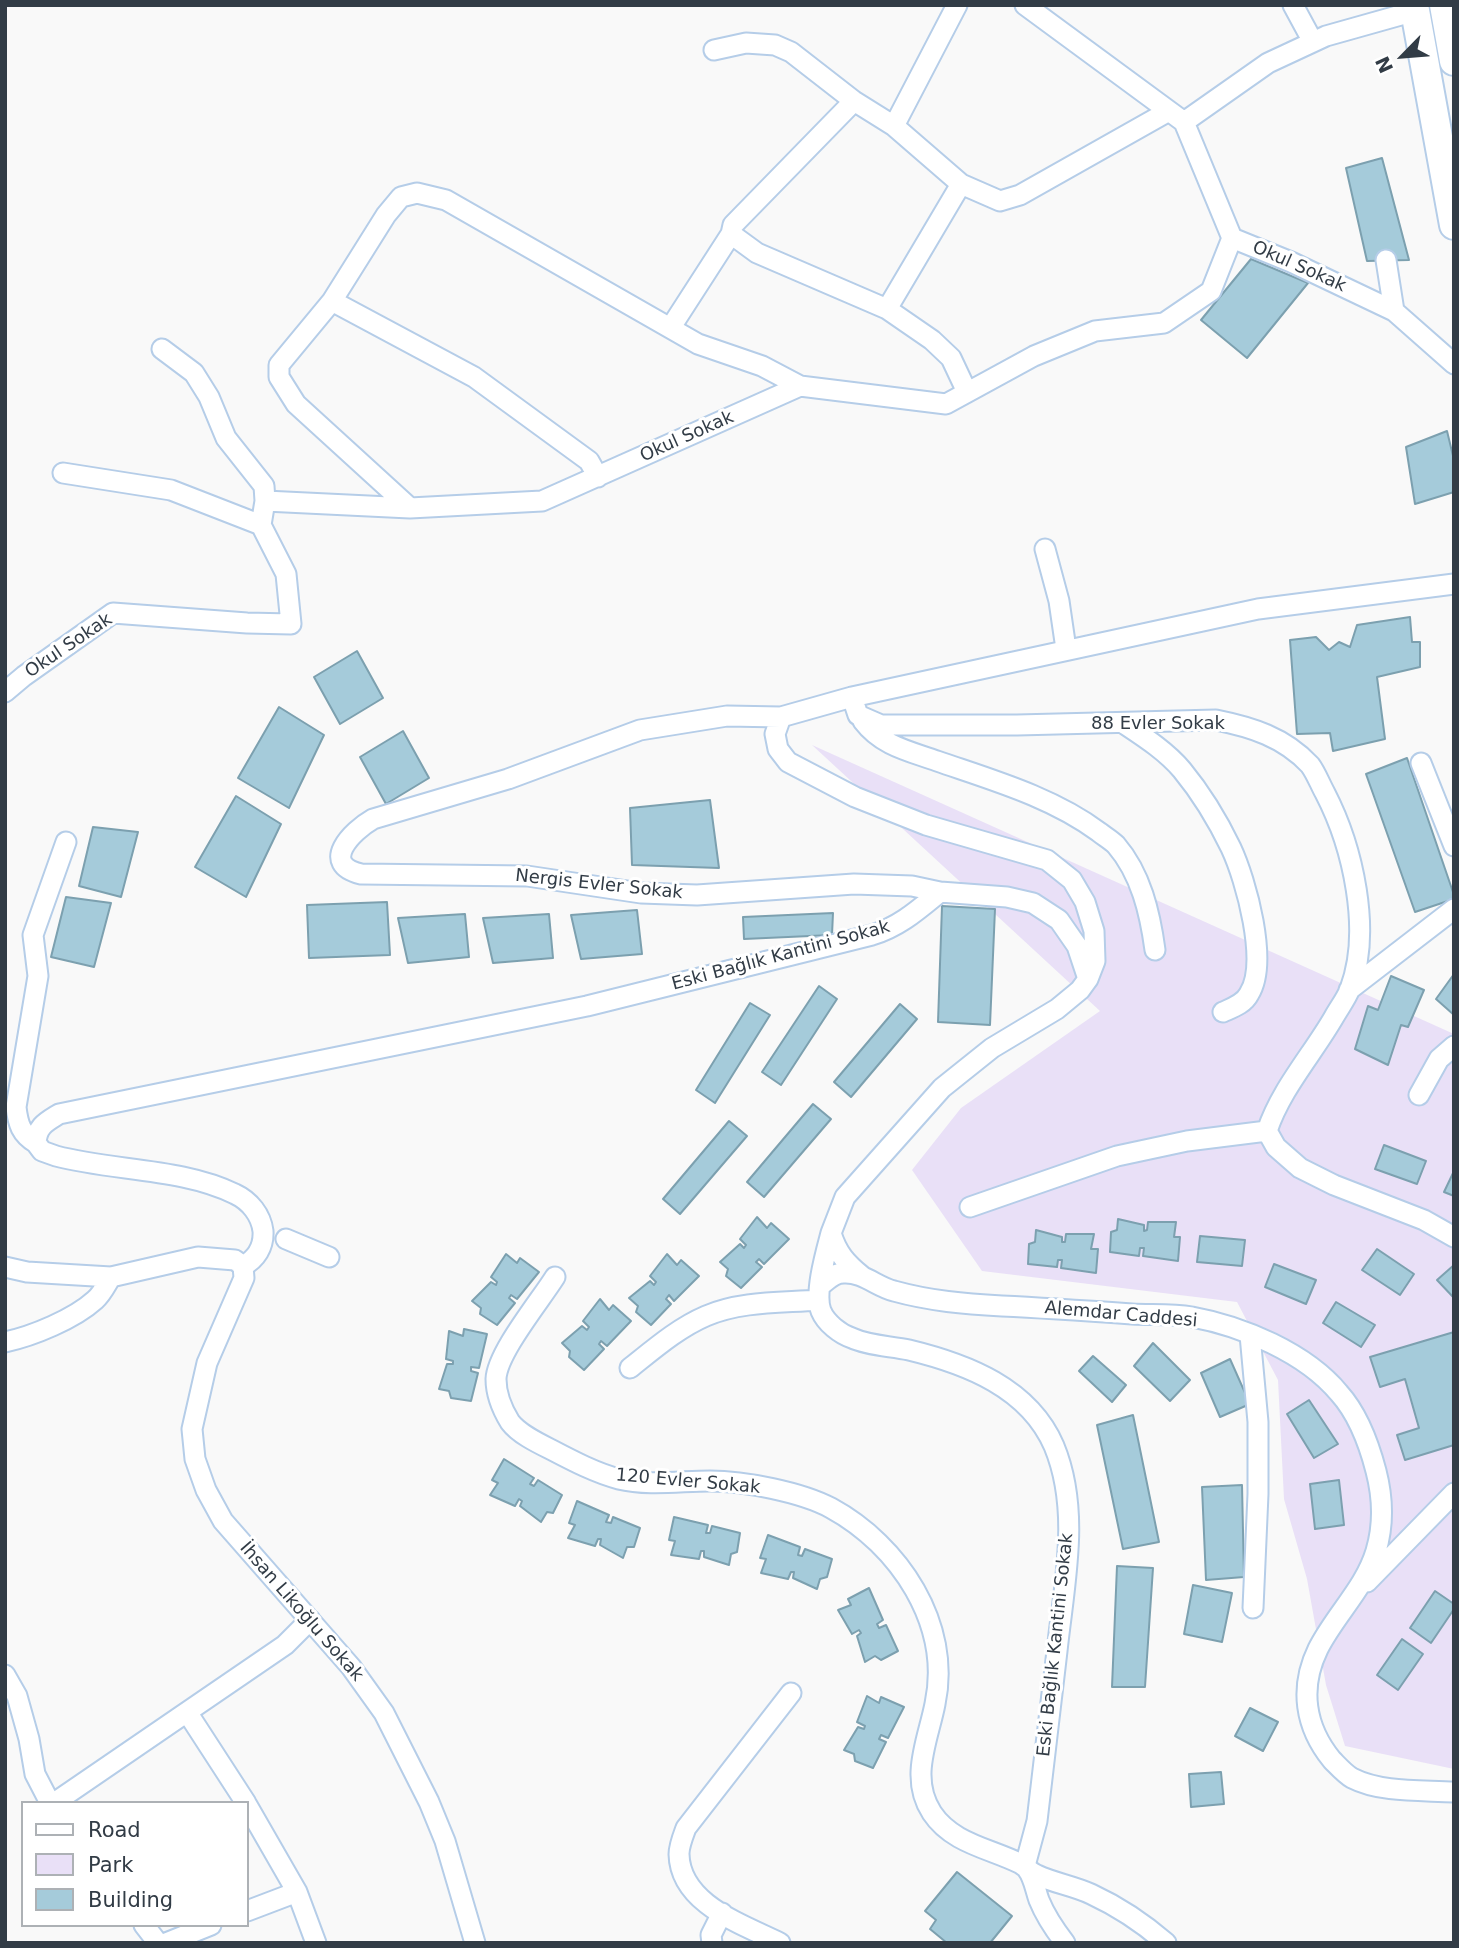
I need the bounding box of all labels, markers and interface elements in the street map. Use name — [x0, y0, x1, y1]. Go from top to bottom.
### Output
north arrow — [1368, 21, 1438, 91]
text: N — [1371, 53, 1397, 77]
street label: Okul Sokak — [1249, 237, 1349, 297]
street label: Okul Sokak — [637, 407, 737, 467]
street label: Okul Sokak — [21, 609, 117, 683]
street label: 88 Evler Sokak — [1091, 713, 1225, 735]
street label: Nergis Evler Sokak — [514, 865, 684, 905]
street label: Eski Bağlık Kantini Sokak — [670, 916, 892, 996]
street label: Alemdar Caddesi — [1044, 1298, 1198, 1332]
street label: 120 Evler Sokak — [615, 1465, 761, 1499]
street label: Eski Bağlık Kantini Sokak — [1034, 1532, 1078, 1758]
street label: İhsan Likoğlu Sokak — [235, 1538, 367, 1686]
legend — [21, 1801, 248, 1927]
text: Road — [88, 1818, 141, 1842]
text: Park — [88, 1853, 133, 1877]
text: Building — [88, 1888, 173, 1912]

